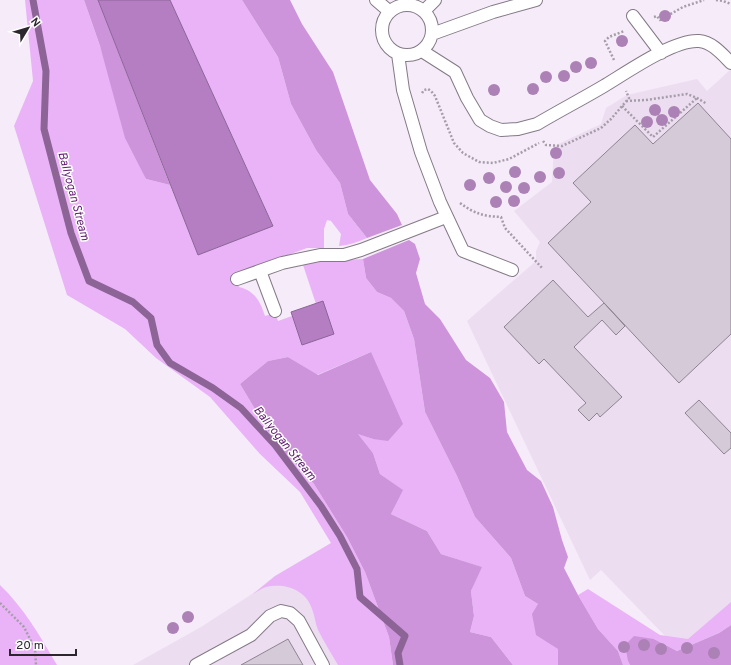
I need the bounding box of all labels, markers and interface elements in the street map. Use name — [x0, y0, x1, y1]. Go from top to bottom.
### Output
north arrow — [8, 8, 48, 48]
text: N — [27, 15, 43, 30]
water label: Ballyogan Stream — [53, 150, 93, 243]
water label: Ballyogan Stream — [249, 403, 319, 484]
scale bar — [10, 631, 76, 657]
text: 20 m — [16, 638, 44, 654]

